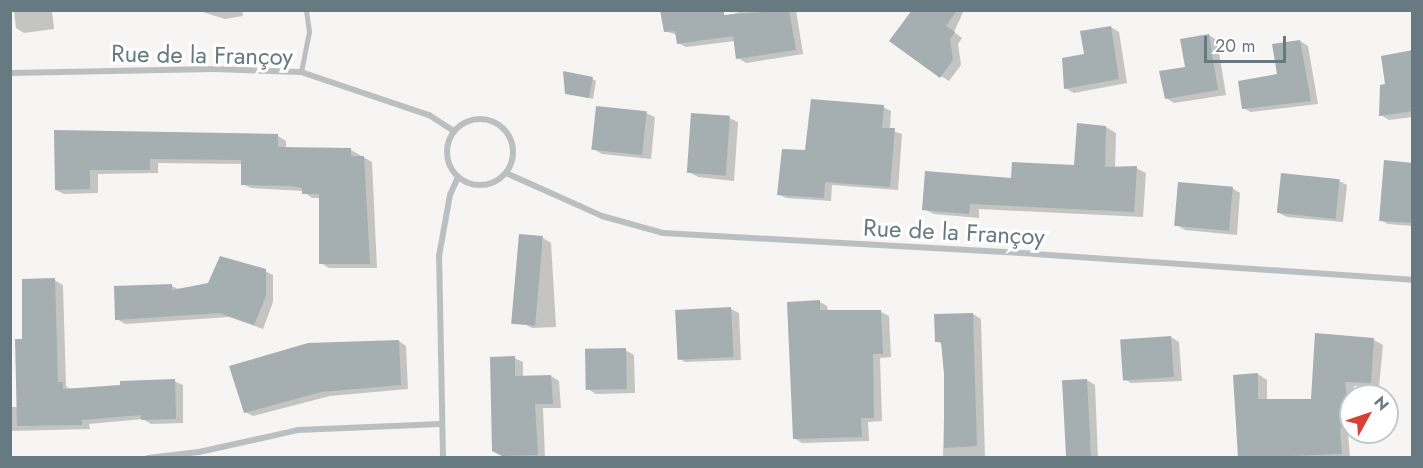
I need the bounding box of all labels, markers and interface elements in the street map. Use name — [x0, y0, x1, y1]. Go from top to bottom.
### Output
scale bar — [1207, 24, 1290, 62]
text: 20 m — [1215, 33, 1255, 59]
street label: Rue de la Françoy — [111, 39, 293, 71]
street label: Rue de la Françoy — [862, 213, 1046, 251]
north arrow — [1339, 384, 1399, 444]
text: N — [1369, 391, 1395, 416]

